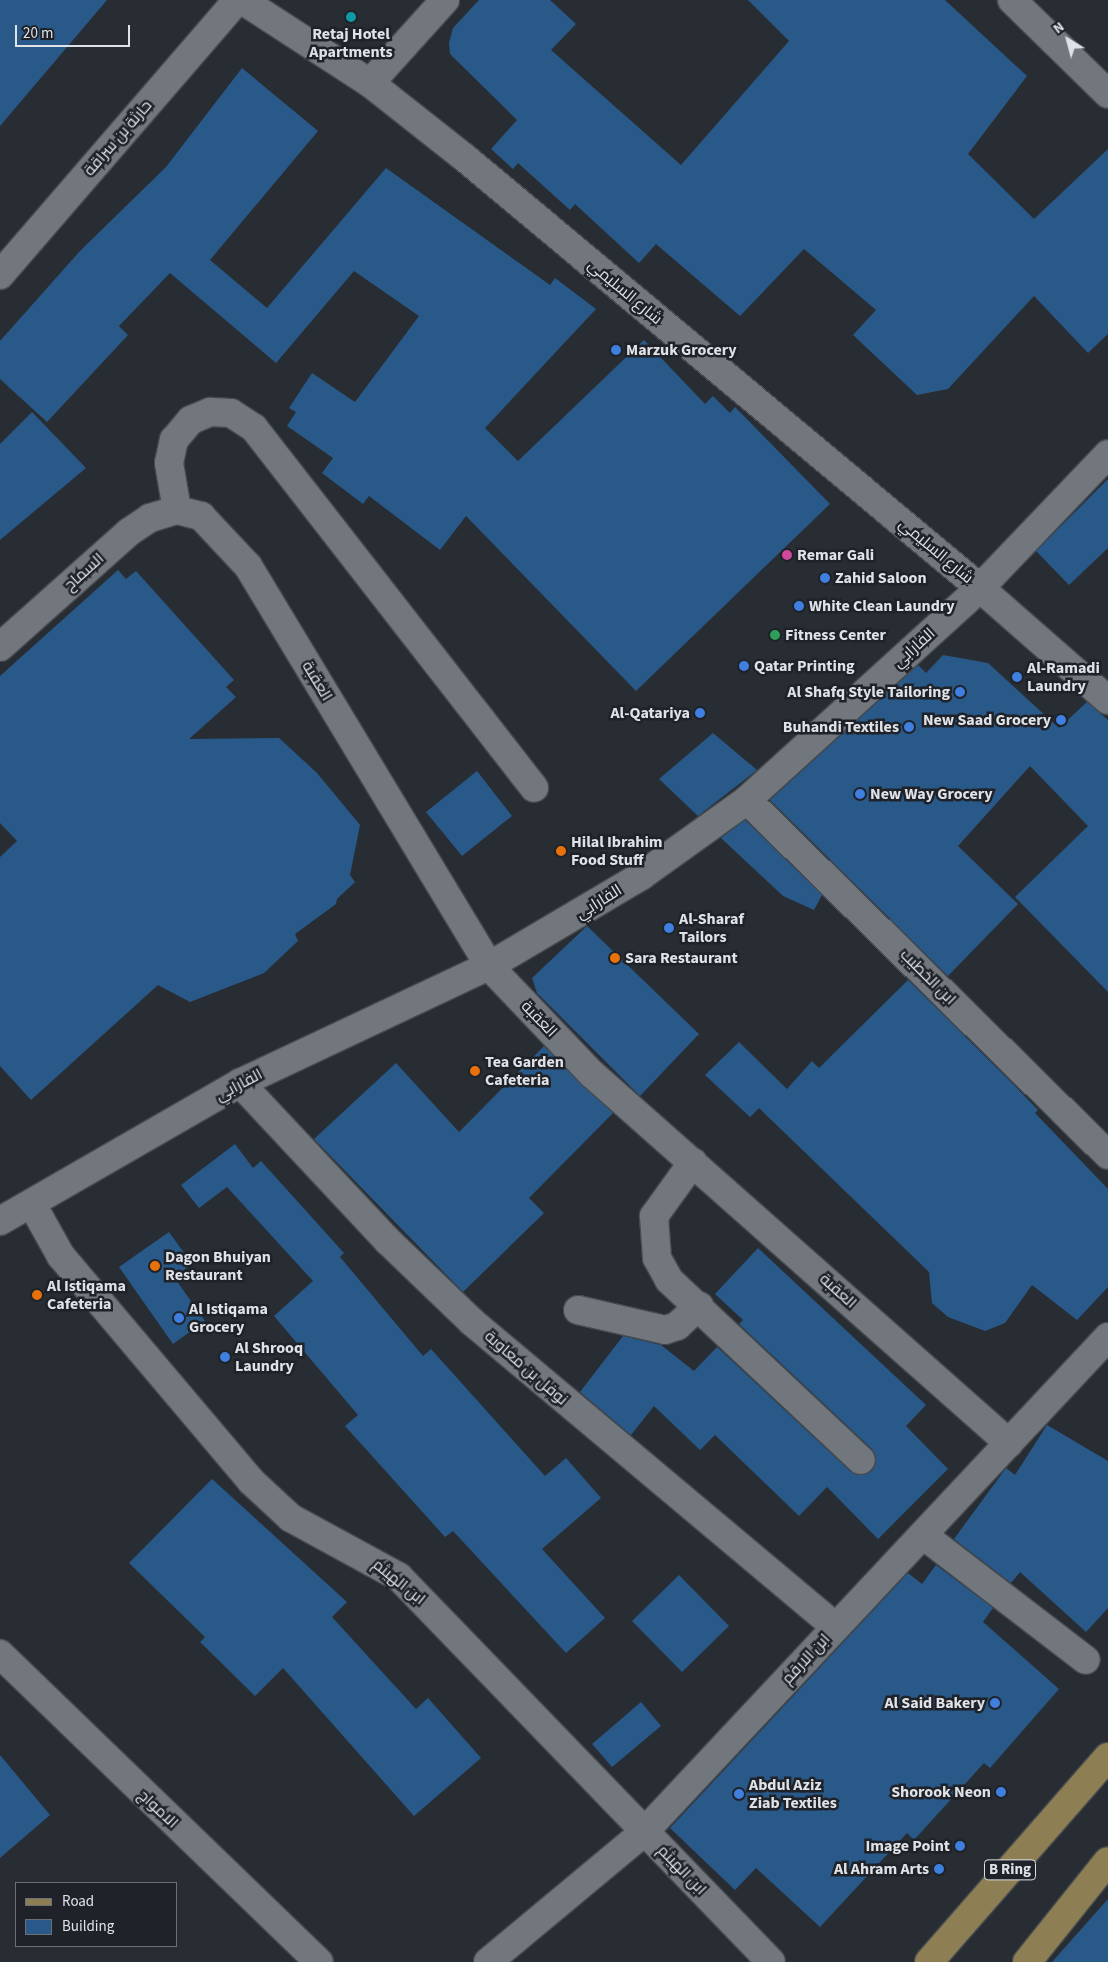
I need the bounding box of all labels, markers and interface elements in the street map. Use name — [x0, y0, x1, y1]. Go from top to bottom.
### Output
marker: Retaj Hotel Apartments — [345, 11, 357, 23]
scale bar — [18, 15, 132, 47]
north arrow — [1043, 15, 1093, 65]
text: N — [1049, 17, 1069, 39]
text: 20 m — [23, 23, 53, 44]
place label: Retaj Hotel Apartments — [309, 24, 393, 62]
street label: حارثة بن سراقة — [80, 96, 156, 180]
street label: شارع السليمي — [584, 255, 666, 329]
place label: Marzuk Grocery — [626, 340, 737, 360]
marker: Marzuk Grocery — [610, 344, 622, 356]
street label: شارع السليمي — [895, 514, 977, 588]
place label: Remar Gali — [797, 545, 874, 565]
street label: السماح — [60, 549, 108, 595]
marker: Remar Gali — [781, 549, 793, 561]
place label: Zahid Saloon — [835, 568, 927, 588]
marker: Zahid Saloon — [819, 572, 831, 584]
place label: White Clean Laundry — [809, 596, 955, 616]
marker: White Clean Laundry — [793, 600, 805, 612]
street label: الفارابي — [889, 624, 939, 672]
place label: Fitness Center — [785, 625, 886, 645]
marker: Fitness Center — [769, 629, 781, 641]
place label: Qatar Printing — [754, 656, 855, 676]
street label: العقبة — [298, 658, 336, 704]
place label: Al-Ramadi Laundry — [1027, 658, 1100, 696]
marker: Qatar Printing — [738, 660, 750, 672]
marker: Al-Ramadi Laundry — [1011, 671, 1023, 683]
place label: Al Shafq Style Tailoring — [787, 682, 950, 702]
marker: Al Shafq Style Tailoring — [954, 686, 966, 698]
place label: Al-Qatariya — [610, 703, 690, 723]
marker: Al-Qatariya — [694, 707, 706, 719]
place label: New Saad Grocery — [923, 710, 1051, 730]
marker: New Saad Grocery — [1055, 714, 1067, 726]
place label: Buhandi Textiles — [783, 717, 899, 737]
marker: Buhandi Textiles — [903, 721, 915, 733]
place label: New Way Grocery — [870, 784, 993, 804]
marker: New Way Grocery — [854, 788, 866, 800]
place label: Hilal Ibrahim Food Stuff — [571, 832, 663, 870]
marker: Hilal Ibrahim Food Stuff — [555, 845, 567, 857]
street label: الفارابي — [572, 880, 626, 924]
place label: Al-Sharaf Tailors — [679, 909, 744, 947]
marker: Al-Sharaf Tailors — [663, 922, 675, 934]
street label: ابن الخطيب — [896, 945, 960, 1009]
place label: Sara Restaurant — [625, 948, 738, 968]
marker: Sara Restaurant — [609, 952, 621, 964]
street label: العقبة — [517, 997, 561, 1041]
place label: Tea Garden Cafeteria — [485, 1052, 564, 1090]
street label: الفارابي — [212, 1065, 266, 1105]
marker: Tea Garden Cafeteria — [469, 1065, 481, 1077]
place label: Dagon Bhuiyan Restaurant — [165, 1247, 271, 1285]
marker: Dagon Bhuiyan Restaurant — [149, 1260, 161, 1272]
street label: العقبة — [816, 1269, 860, 1313]
place label: Al Istiqama Cafeteria — [47, 1276, 126, 1314]
marker: Al Istiqama Cafeteria — [31, 1289, 43, 1301]
place label: Al Istiqama Grocery — [189, 1299, 268, 1337]
marker: Al Istiqama Grocery — [173, 1312, 185, 1324]
street label: نوفل بن معاوية — [481, 1327, 571, 1409]
place label: Al Shrooq Laundry — [235, 1338, 303, 1376]
marker: Al Shrooq Laundry — [219, 1351, 231, 1363]
street label: ابن الهيثم — [369, 1555, 429, 1609]
street label: ابن الارقم — [778, 1630, 834, 1688]
place label: Al Said Bakery — [884, 1693, 985, 1713]
marker: Al Said Bakery — [989, 1697, 1001, 1709]
place label: Abdul Aziz Ziab Textiles — [749, 1775, 837, 1813]
place label: Shorook Neon — [891, 1782, 991, 1802]
street label: الامواج — [134, 1786, 182, 1832]
marker: Shorook Neon — [995, 1786, 1007, 1798]
marker: Abdul Aziz Ziab Textiles — [733, 1788, 745, 1800]
place label: Image Point — [866, 1836, 950, 1856]
marker: Image Point — [954, 1840, 966, 1852]
street label: ابن الهيثم — [653, 1841, 711, 1899]
road number: B Ring — [984, 1858, 1036, 1882]
place label: Al Ahram Arts — [834, 1859, 929, 1879]
marker: Al Ahram Arts — [933, 1863, 945, 1875]
legend — [15, 1882, 178, 1947]
text: Road — [62, 1891, 94, 1912]
text: Building — [62, 1916, 114, 1937]

